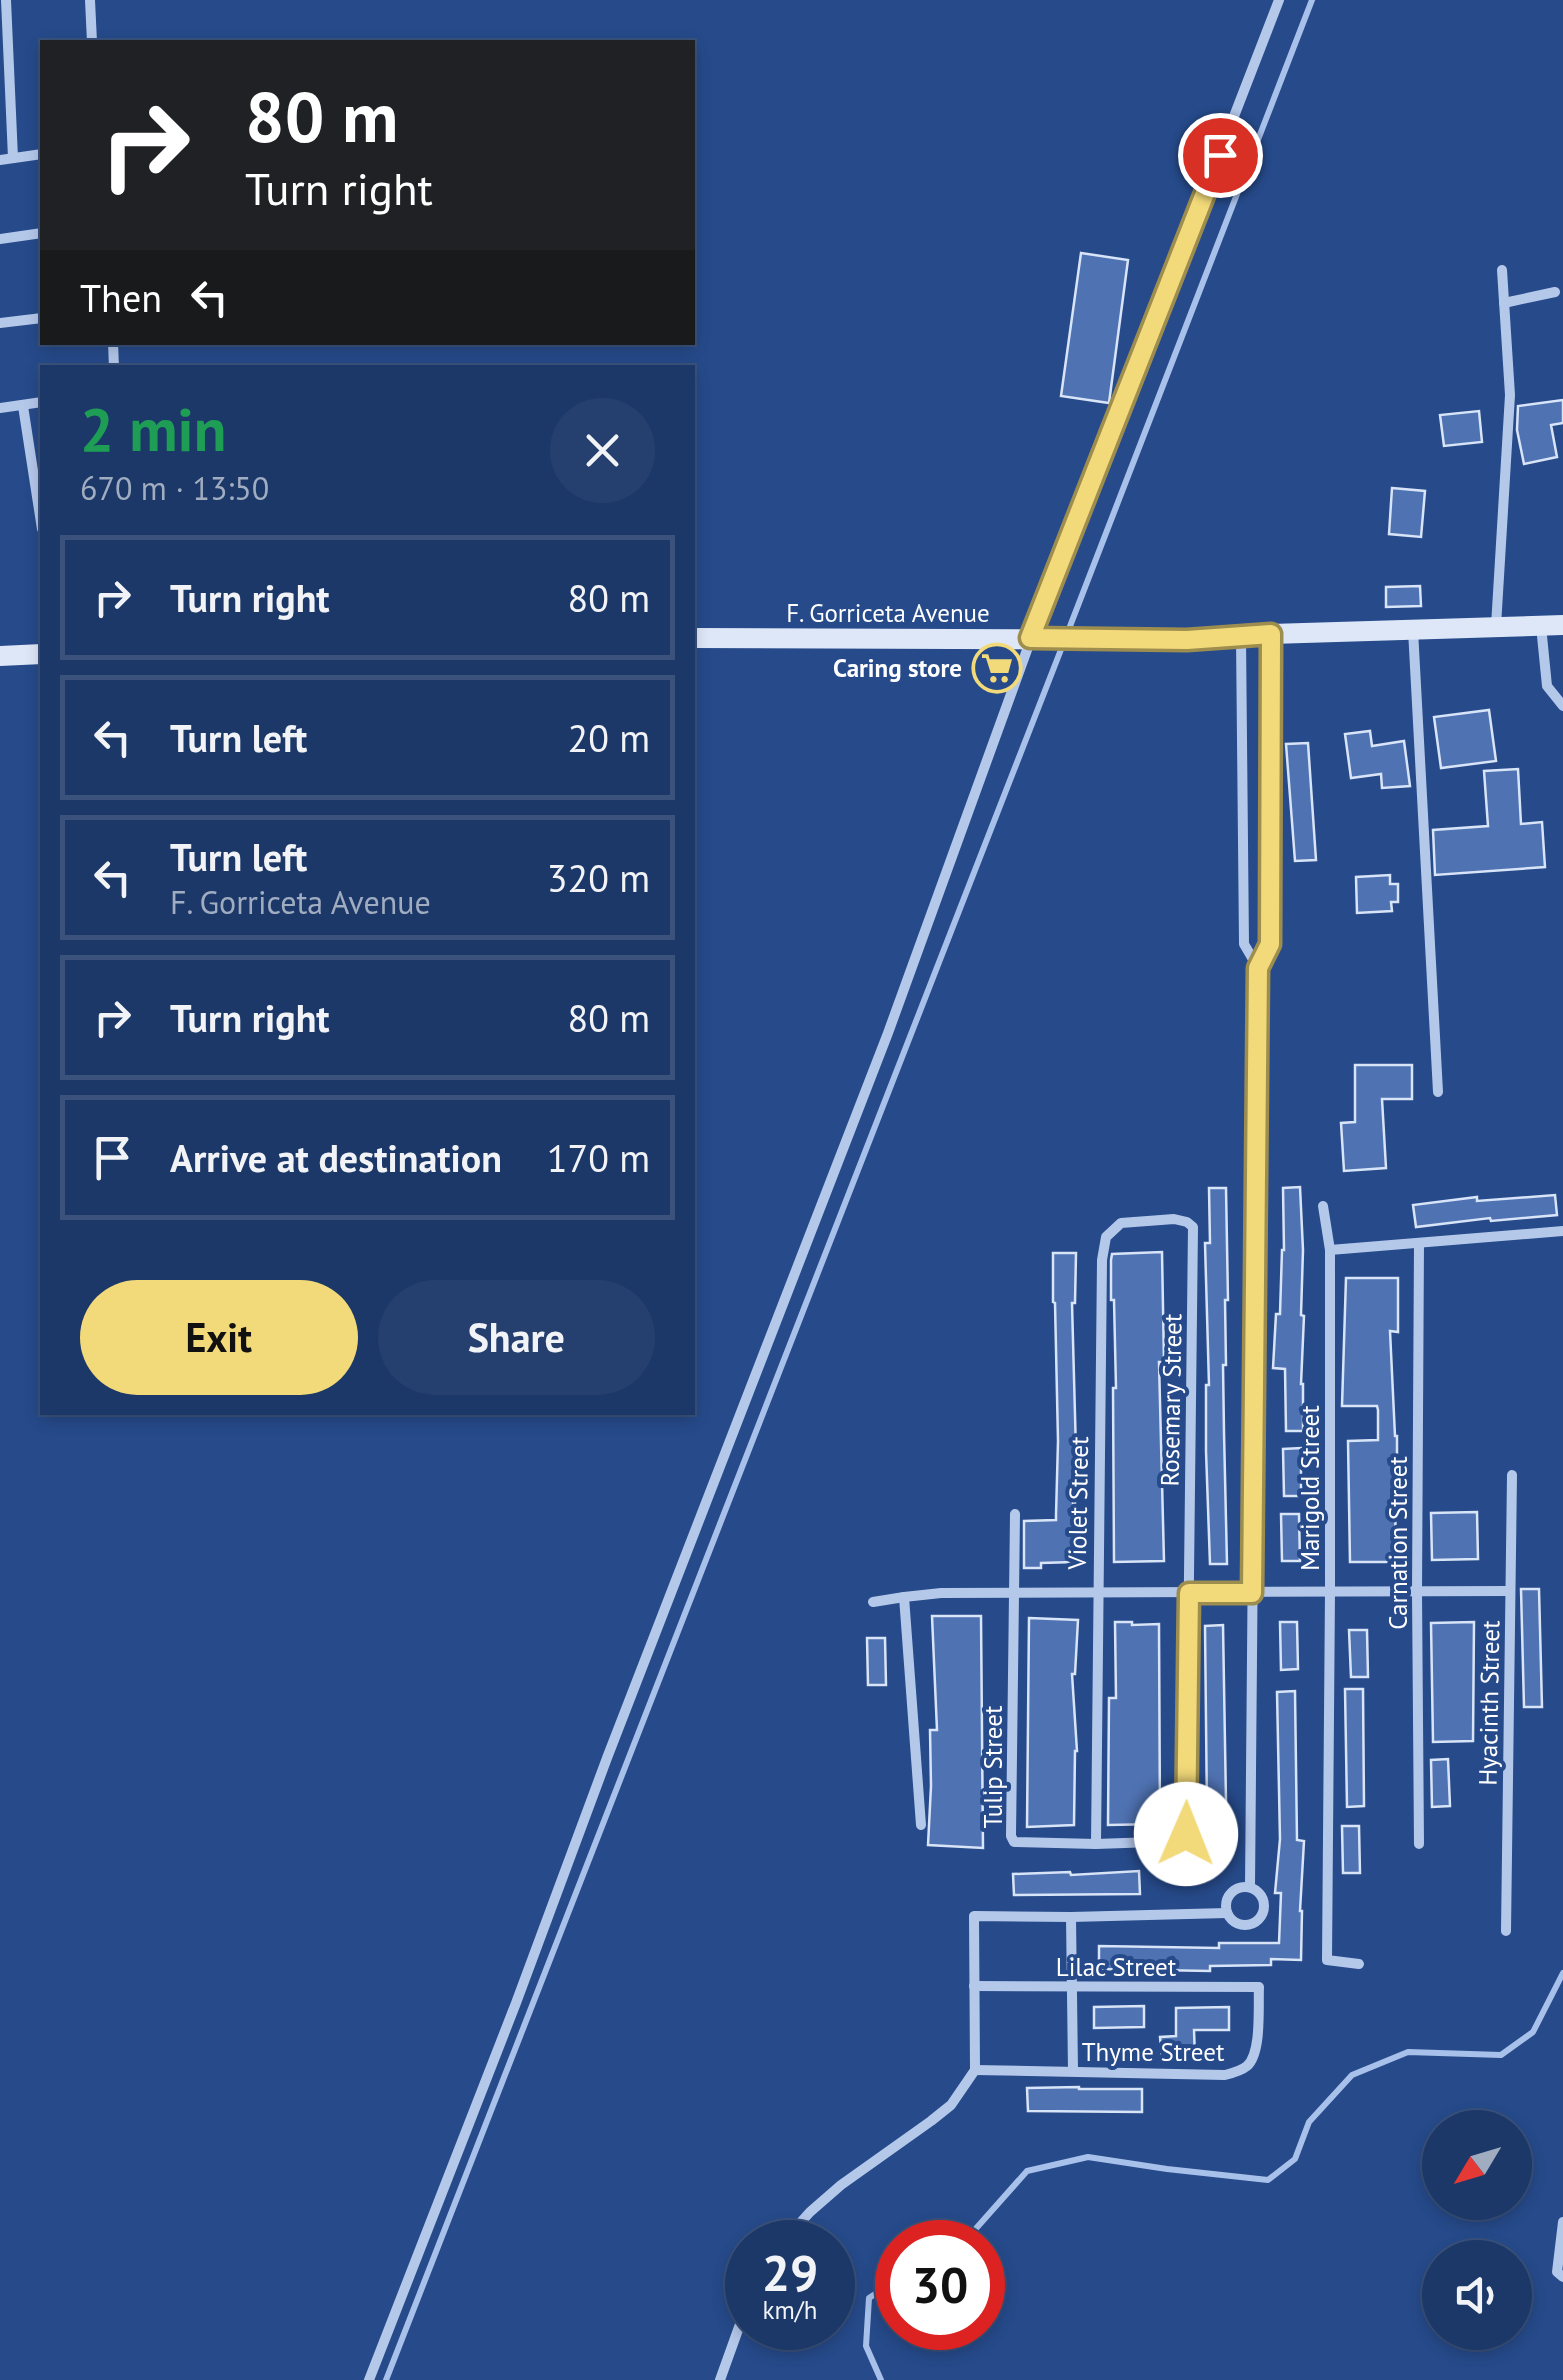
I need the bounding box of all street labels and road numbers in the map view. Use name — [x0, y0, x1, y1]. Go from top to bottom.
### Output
street label: F. Gorriceta Avenue — [786, 597, 990, 629]
street label: Rosemary Street — [1153, 1313, 1189, 1487]
street label: Marigold Street — [1294, 1405, 1326, 1571]
street label: Violet Street — [1061, 1436, 1095, 1571]
street label: Carnation Street — [1382, 1456, 1414, 1630]
street label: Hyacinth Street — [1472, 1620, 1506, 1786]
street label: Tulip Street — [977, 1705, 1009, 1828]
street label: Lilac Street — [1056, 1951, 1177, 1983]
street label: Thyme Street — [1082, 2036, 1225, 2068]

